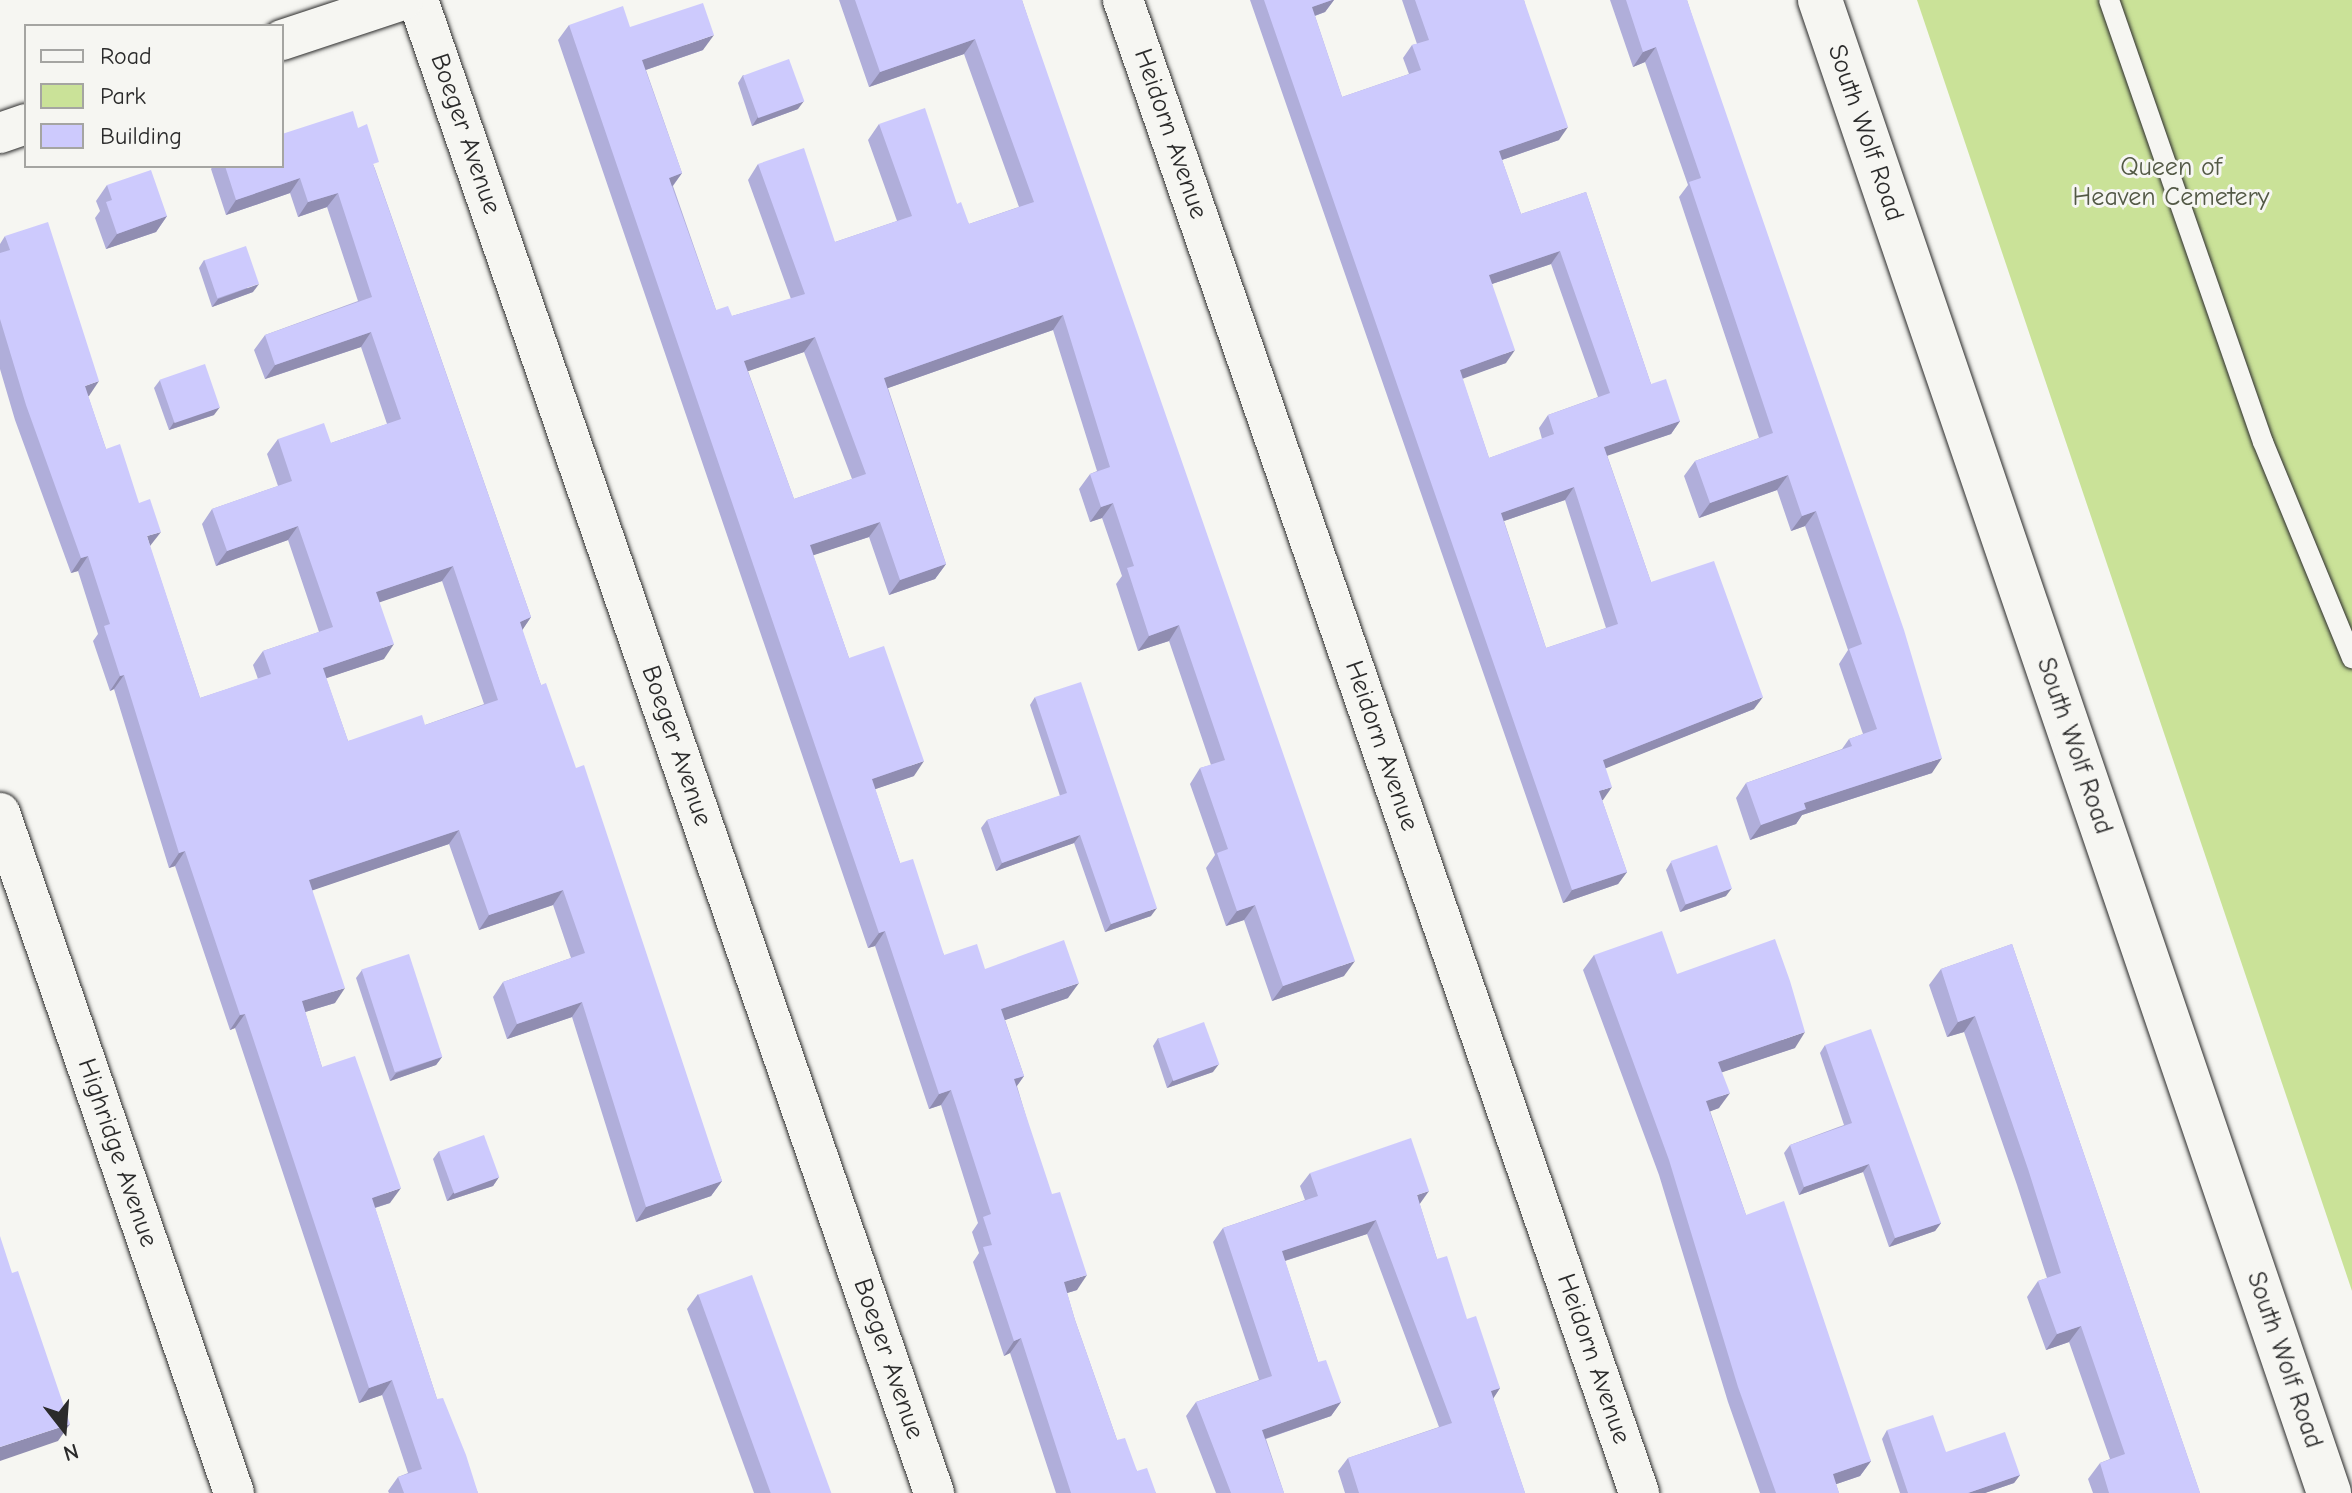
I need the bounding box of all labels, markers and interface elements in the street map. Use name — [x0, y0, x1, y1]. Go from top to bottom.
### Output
legend — [24, 24, 284, 168]
street label: South Wolf Road — [1820, 41, 1910, 225]
text: Road — [100, 42, 152, 70]
street label: Heidorn Avenue — [1126, 45, 1214, 223]
street label: Boeger Avenue — [423, 50, 507, 218]
text: Park — [100, 82, 146, 110]
text: Building — [100, 122, 182, 150]
park label: Queen of Heaven Cemetery — [2073, 152, 2269, 214]
street label: South Wolf Road — [2029, 654, 2119, 838]
street label: Heidorn Avenue — [1337, 657, 1425, 835]
street label: Boeger Avenue — [634, 662, 718, 830]
street label: Highridge Avenue — [70, 1055, 164, 1251]
street label: South Wolf Road — [2239, 1268, 2329, 1452]
street label: Heidorn Avenue — [1549, 1270, 1637, 1448]
street label: Boeger Avenue — [846, 1275, 930, 1443]
north arrow — [24, 1389, 104, 1469]
text: N — [60, 1437, 82, 1466]

